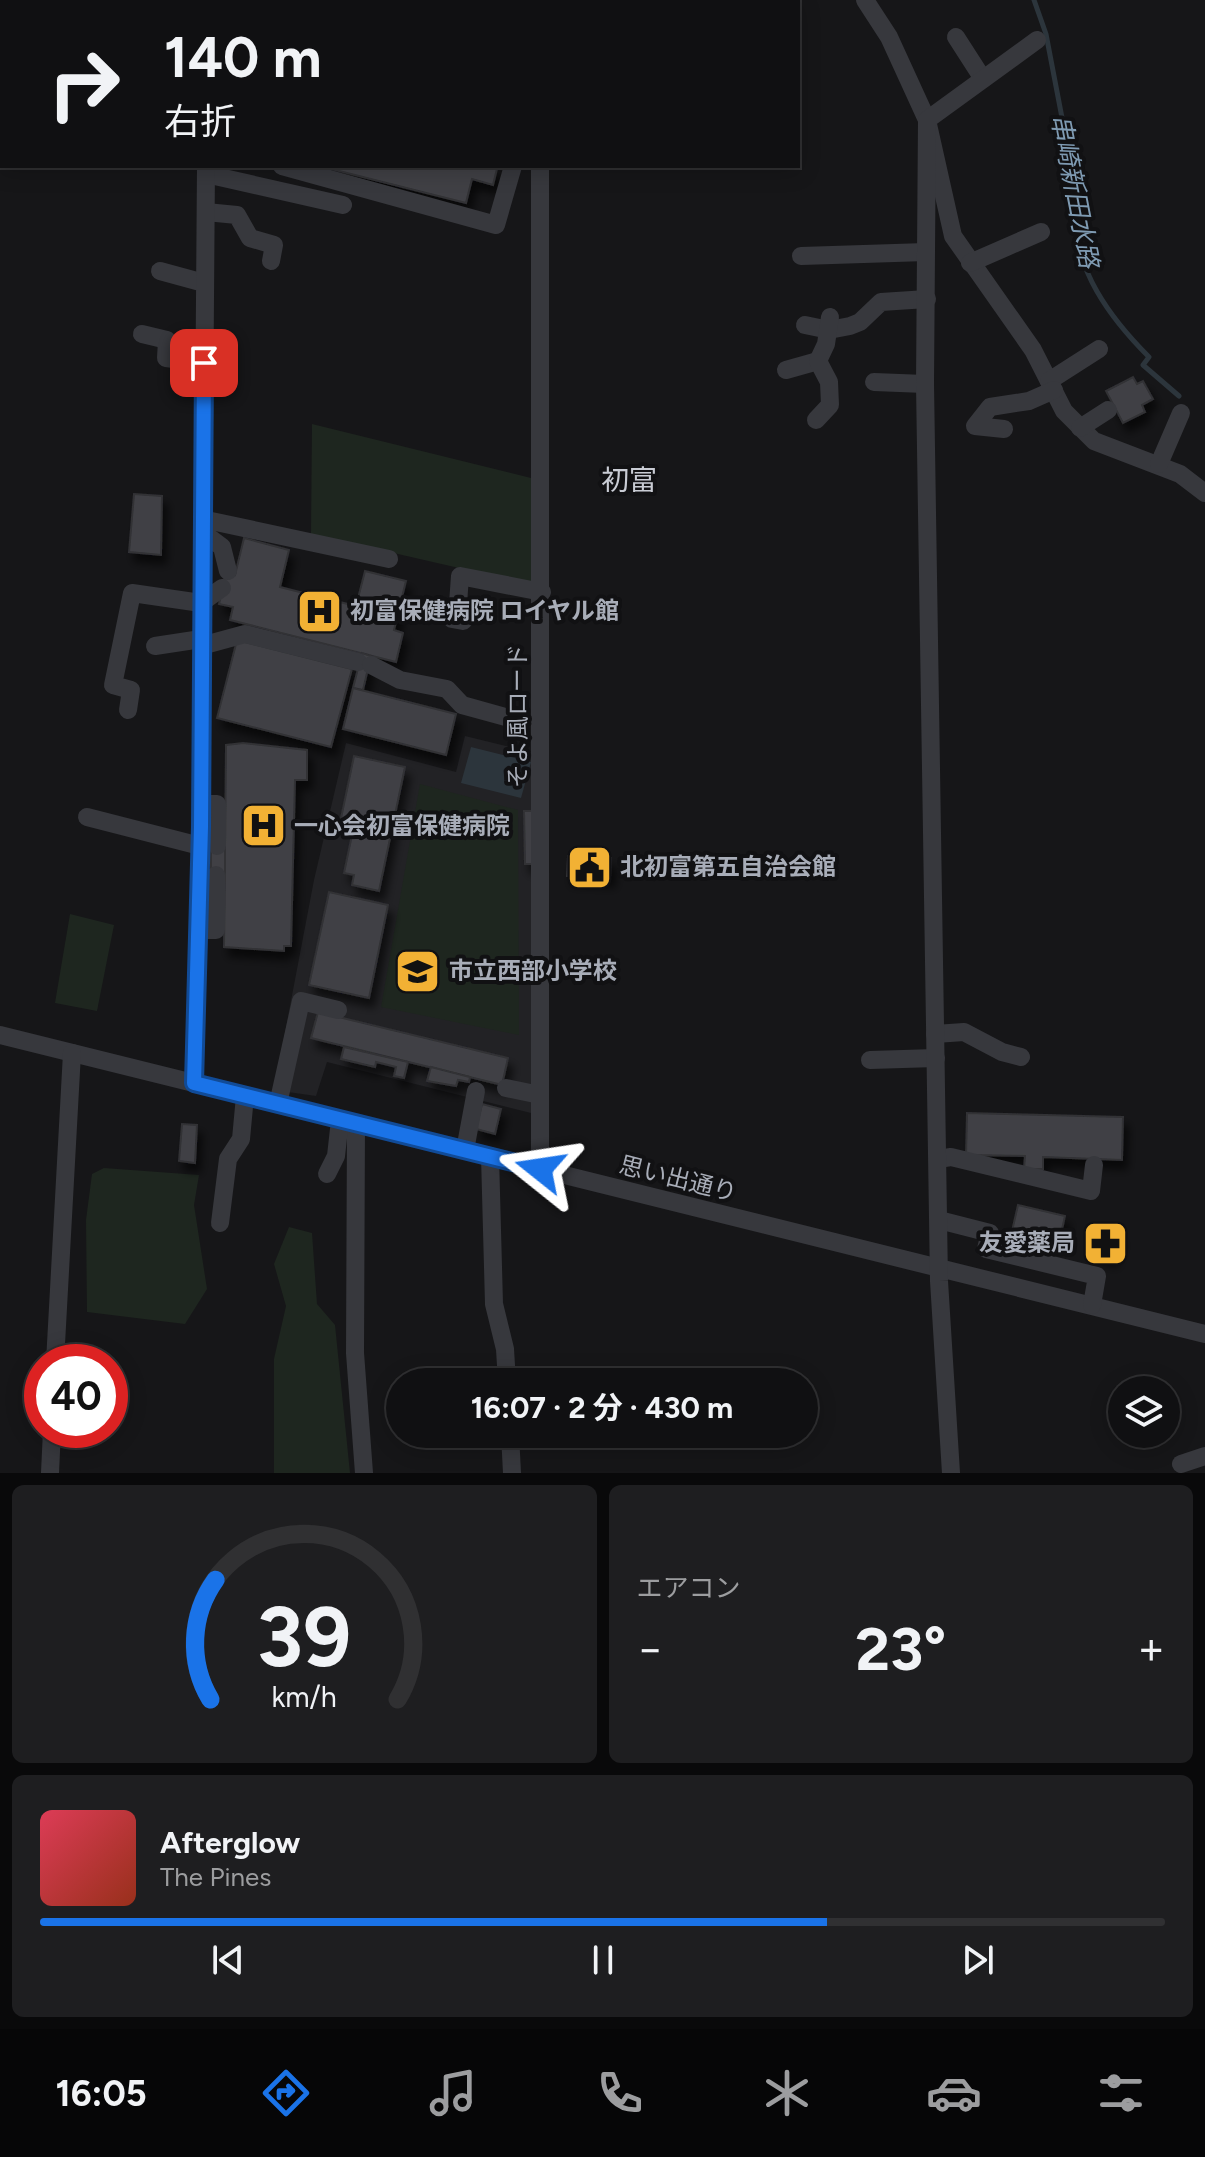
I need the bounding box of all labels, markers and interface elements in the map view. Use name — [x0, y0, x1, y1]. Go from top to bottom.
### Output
text: 140 m — [164, 24, 322, 91]
icon: right — [32, 32, 136, 136]
text: 右折 — [164, 100, 236, 143]
water label: 串崎新田水路 — [1044, 111, 1106, 273]
pin — [170, 329, 238, 397]
icon: arrive — [182, 341, 226, 385]
district label: 初富 — [601, 463, 657, 497]
hospital icon: 初富保健病院 ロイヤル館 — [295, 587, 343, 635]
place label: 初富保健病院 ロイヤル館 — [350, 596, 619, 625]
street label: そよ風ロード — [503, 644, 532, 788]
hospital icon: 一心会初富保健病院 — [239, 802, 287, 850]
place label: 一心会初富保健病院 — [294, 811, 510, 840]
public building icon: 北初富第五自治会館 — [565, 843, 613, 891]
place label: 北初富第五自治会館 — [620, 852, 836, 881]
school or university icon: 市立西部小学校 — [394, 947, 442, 995]
place label: 市立西部小学校 — [449, 956, 617, 985]
position arrow — [498, 1127, 582, 1211]
street label: 思い出通り — [616, 1150, 740, 1207]
pharmacy icon: 友愛薬局 — [1082, 1219, 1130, 1267]
place label: 友愛薬局 — [979, 1228, 1075, 1257]
speed limit sign: 40 — [24, 1344, 128, 1448]
map controls — [1108, 1376, 1180, 1448]
button: layers — [1108, 1376, 1180, 1448]
text: 16:07 · 2 分 · 430 m — [471, 1389, 733, 1426]
text: エアコン — [637, 1572, 741, 1604]
text: 39 — [257, 1587, 352, 1687]
text: 23° — [855, 1613, 946, 1685]
text: − — [637, 1622, 664, 1675]
text: + — [1138, 1622, 1165, 1675]
text: km/h — [272, 1680, 337, 1714]
text: Afterglow — [160, 1824, 300, 1861]
text: The Pines — [160, 1861, 271, 1893]
icon: previous — [206, 1938, 250, 1982]
icon: pause — [581, 1938, 625, 1982]
icon: next — [956, 1938, 1000, 1982]
icon: directions — [258, 2065, 314, 2121]
icon: music — [425, 2065, 481, 2121]
icon: phone — [592, 2065, 648, 2121]
icon: climate — [759, 2065, 815, 2121]
icon: car — [926, 2065, 982, 2121]
icon: filters — [1093, 2065, 1149, 2121]
text: 16:05 — [56, 2072, 147, 2115]

